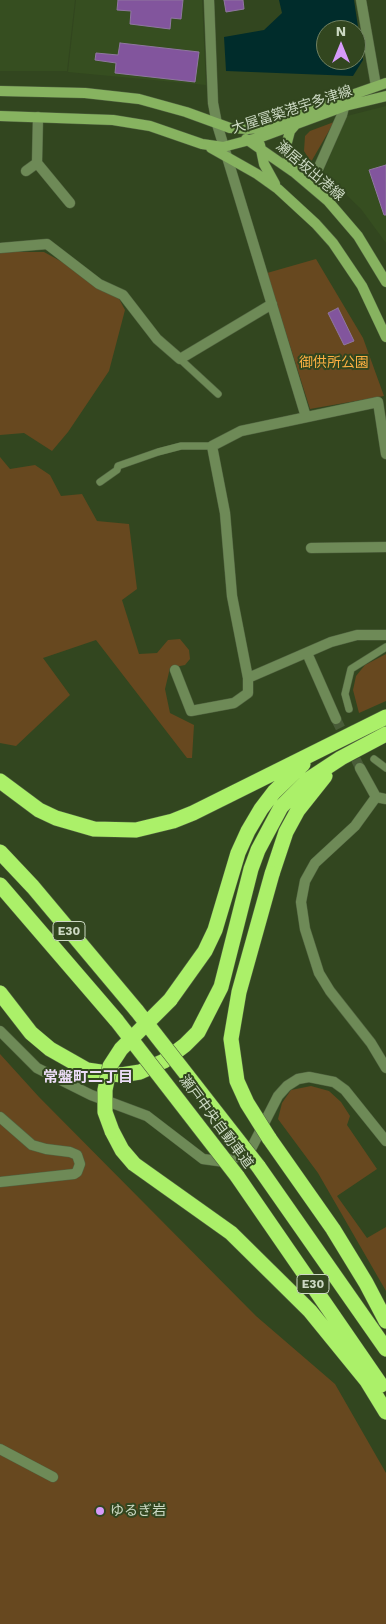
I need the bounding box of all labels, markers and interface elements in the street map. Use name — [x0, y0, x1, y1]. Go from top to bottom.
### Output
north arrow — [316, 20, 366, 70]
text: N — [336, 23, 346, 39]
street label: 大屋冨築港宇多津線 — [229, 83, 355, 137]
street label: 瀬居坂出港線 — [272, 138, 348, 204]
park label: 御供所公園 — [299, 355, 369, 371]
road number: E30 — [53, 921, 85, 940]
district label: 常盤町二丁目 — [43, 1069, 133, 1087]
street label: 瀬戸中央自動車道 — [176, 1072, 256, 1172]
road number: E30 — [297, 1274, 329, 1294]
place label: ゆるぎ岩 — [110, 1503, 166, 1519]
marker: ゆるぎ岩 — [94, 1505, 106, 1517]

